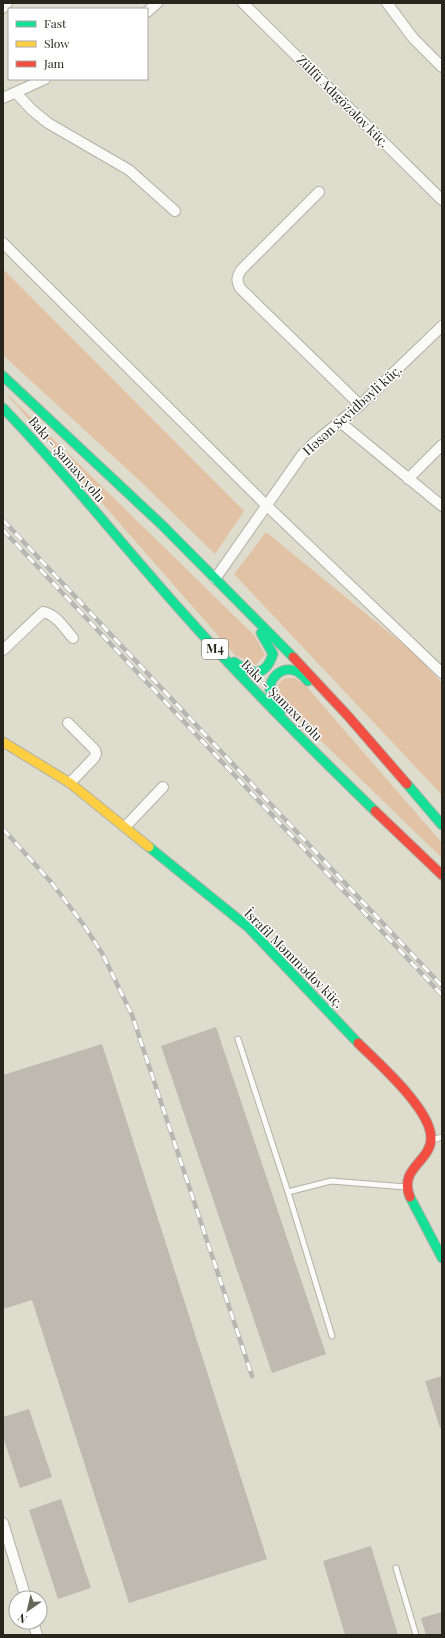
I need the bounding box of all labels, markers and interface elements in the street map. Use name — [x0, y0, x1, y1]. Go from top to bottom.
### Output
legend — [8, 8, 148, 80]
text: Fast — [44, 15, 67, 31]
text: Slow — [44, 35, 70, 51]
street label: Zülfü Adıgözəlov küç. — [294, 51, 393, 150]
text: Jam — [43, 55, 65, 71]
street label: Həsən Seyidbəyli küç. — [299, 361, 405, 459]
street label: Bakı - Şamaxı yolu — [25, 412, 110, 505]
road number: M4 — [202, 639, 228, 659]
street label: Bakı - Şamaxı yolu — [238, 655, 327, 744]
street label: İsrafil Məmmədov küç. — [241, 904, 348, 1011]
north arrow — [8, 1590, 48, 1630]
text: N — [15, 1610, 30, 1627]

